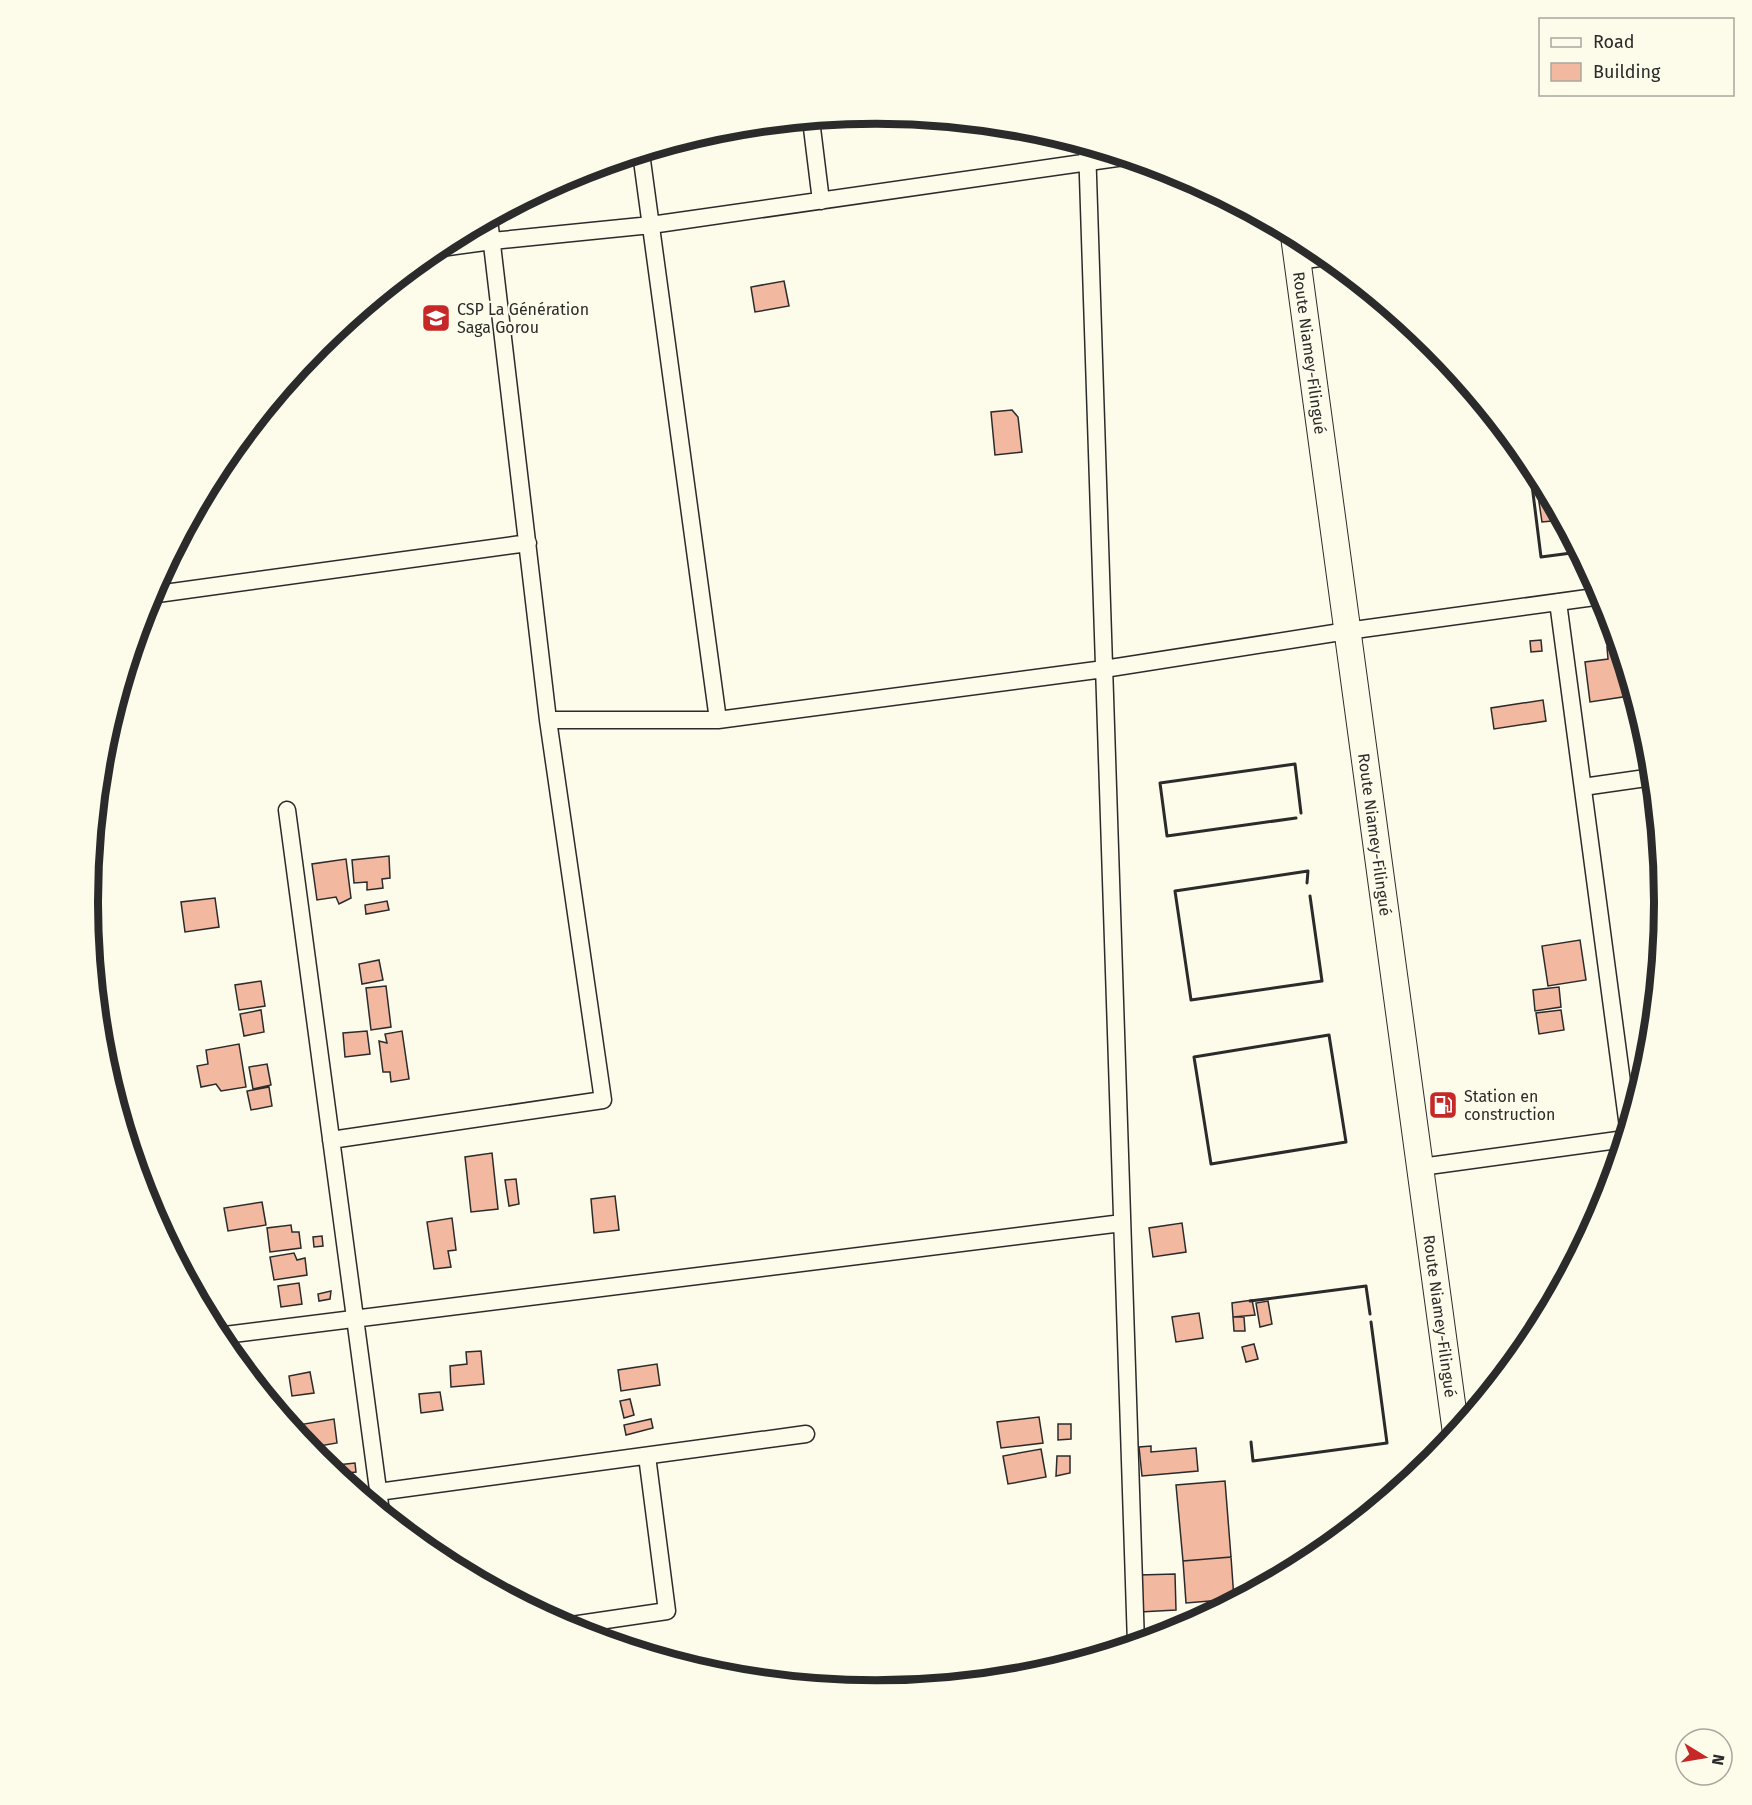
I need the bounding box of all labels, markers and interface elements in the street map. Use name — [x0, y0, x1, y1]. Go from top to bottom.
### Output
legend — [1539, 18, 1734, 96]
text: Road — [1593, 31, 1635, 53]
text: Building — [1593, 61, 1661, 83]
street label: Route Niamey-Filingué — [1289, 270, 1330, 435]
place label: CSP La Génération Saga Gorou — [457, 300, 589, 337]
school or university icon: CSP La Génération Saga Gorou — [420, 302, 452, 334]
street label: Route Niamey-Filingué — [1355, 752, 1395, 917]
place label: Station en construction — [1464, 1087, 1555, 1124]
fuel station icon: Station en construction — [1427, 1089, 1459, 1121]
street label: Route Niamey-Filingué — [1420, 1234, 1461, 1399]
north arrow — [1674, 1727, 1734, 1787]
text: N — [1708, 1753, 1729, 1767]

